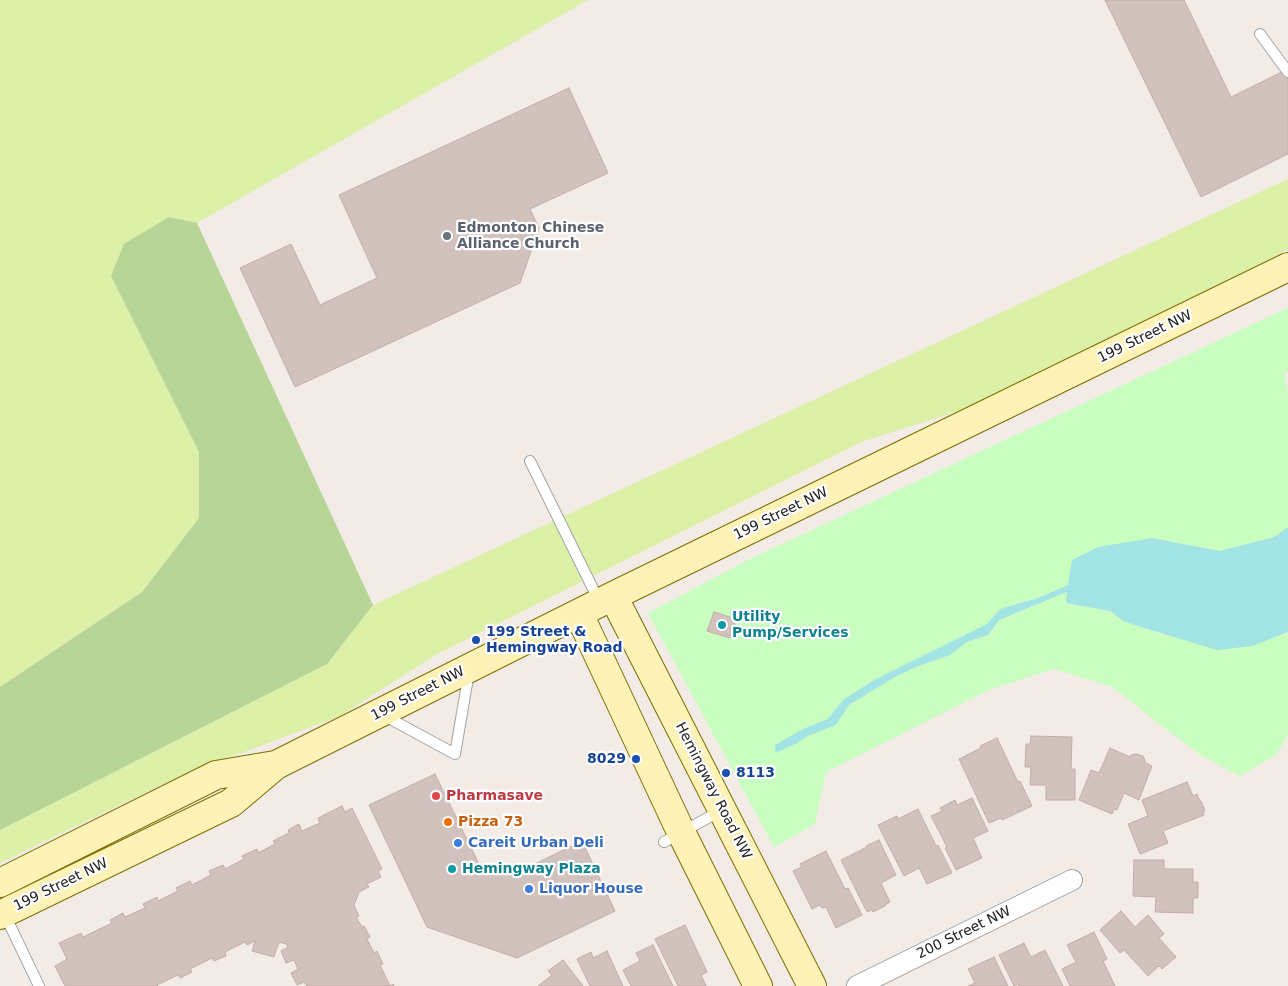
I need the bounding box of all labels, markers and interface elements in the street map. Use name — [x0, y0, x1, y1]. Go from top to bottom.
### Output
place label: Edmonton Chinese Alliance Church — [457, 220, 604, 252]
marker: Edmonton Chinese Alliance Church — [441, 230, 453, 242]
street label: 199 Street NW — [1095, 307, 1195, 367]
street label: 199 Street NW — [731, 484, 831, 544]
place label: Utility Pump/Services — [732, 609, 848, 642]
marker: Utility Pump/Services — [716, 619, 728, 631]
place label: 199 Street & Hemingway Road — [486, 624, 622, 656]
marker: 199 Street & Hemingway Road — [470, 634, 482, 646]
street label: 199 Street NW — [369, 663, 467, 725]
street label: Hemingway Road NW — [671, 720, 755, 862]
place label: 8029 — [587, 751, 626, 767]
marker: 8029 — [630, 753, 642, 765]
place label: 8113 — [736, 765, 775, 781]
marker: 8113 — [720, 767, 732, 779]
place label: Pharmasave — [446, 788, 543, 804]
marker: Pharmasave — [430, 790, 442, 802]
place label: Pizza 73 — [458, 814, 523, 830]
marker: Pizza 73 — [442, 816, 454, 828]
place label: Careit Urban Deli — [468, 835, 604, 851]
marker: Careit Urban Deli — [452, 837, 464, 849]
street label: 199 Street NW — [11, 855, 111, 915]
place label: Hemingway Plaza — [462, 861, 601, 877]
marker: Hemingway Plaza — [446, 863, 458, 875]
place label: Liquor House — [539, 881, 643, 897]
marker: Liquor House — [523, 883, 535, 895]
street label: 200 Street NW — [914, 903, 1014, 963]

